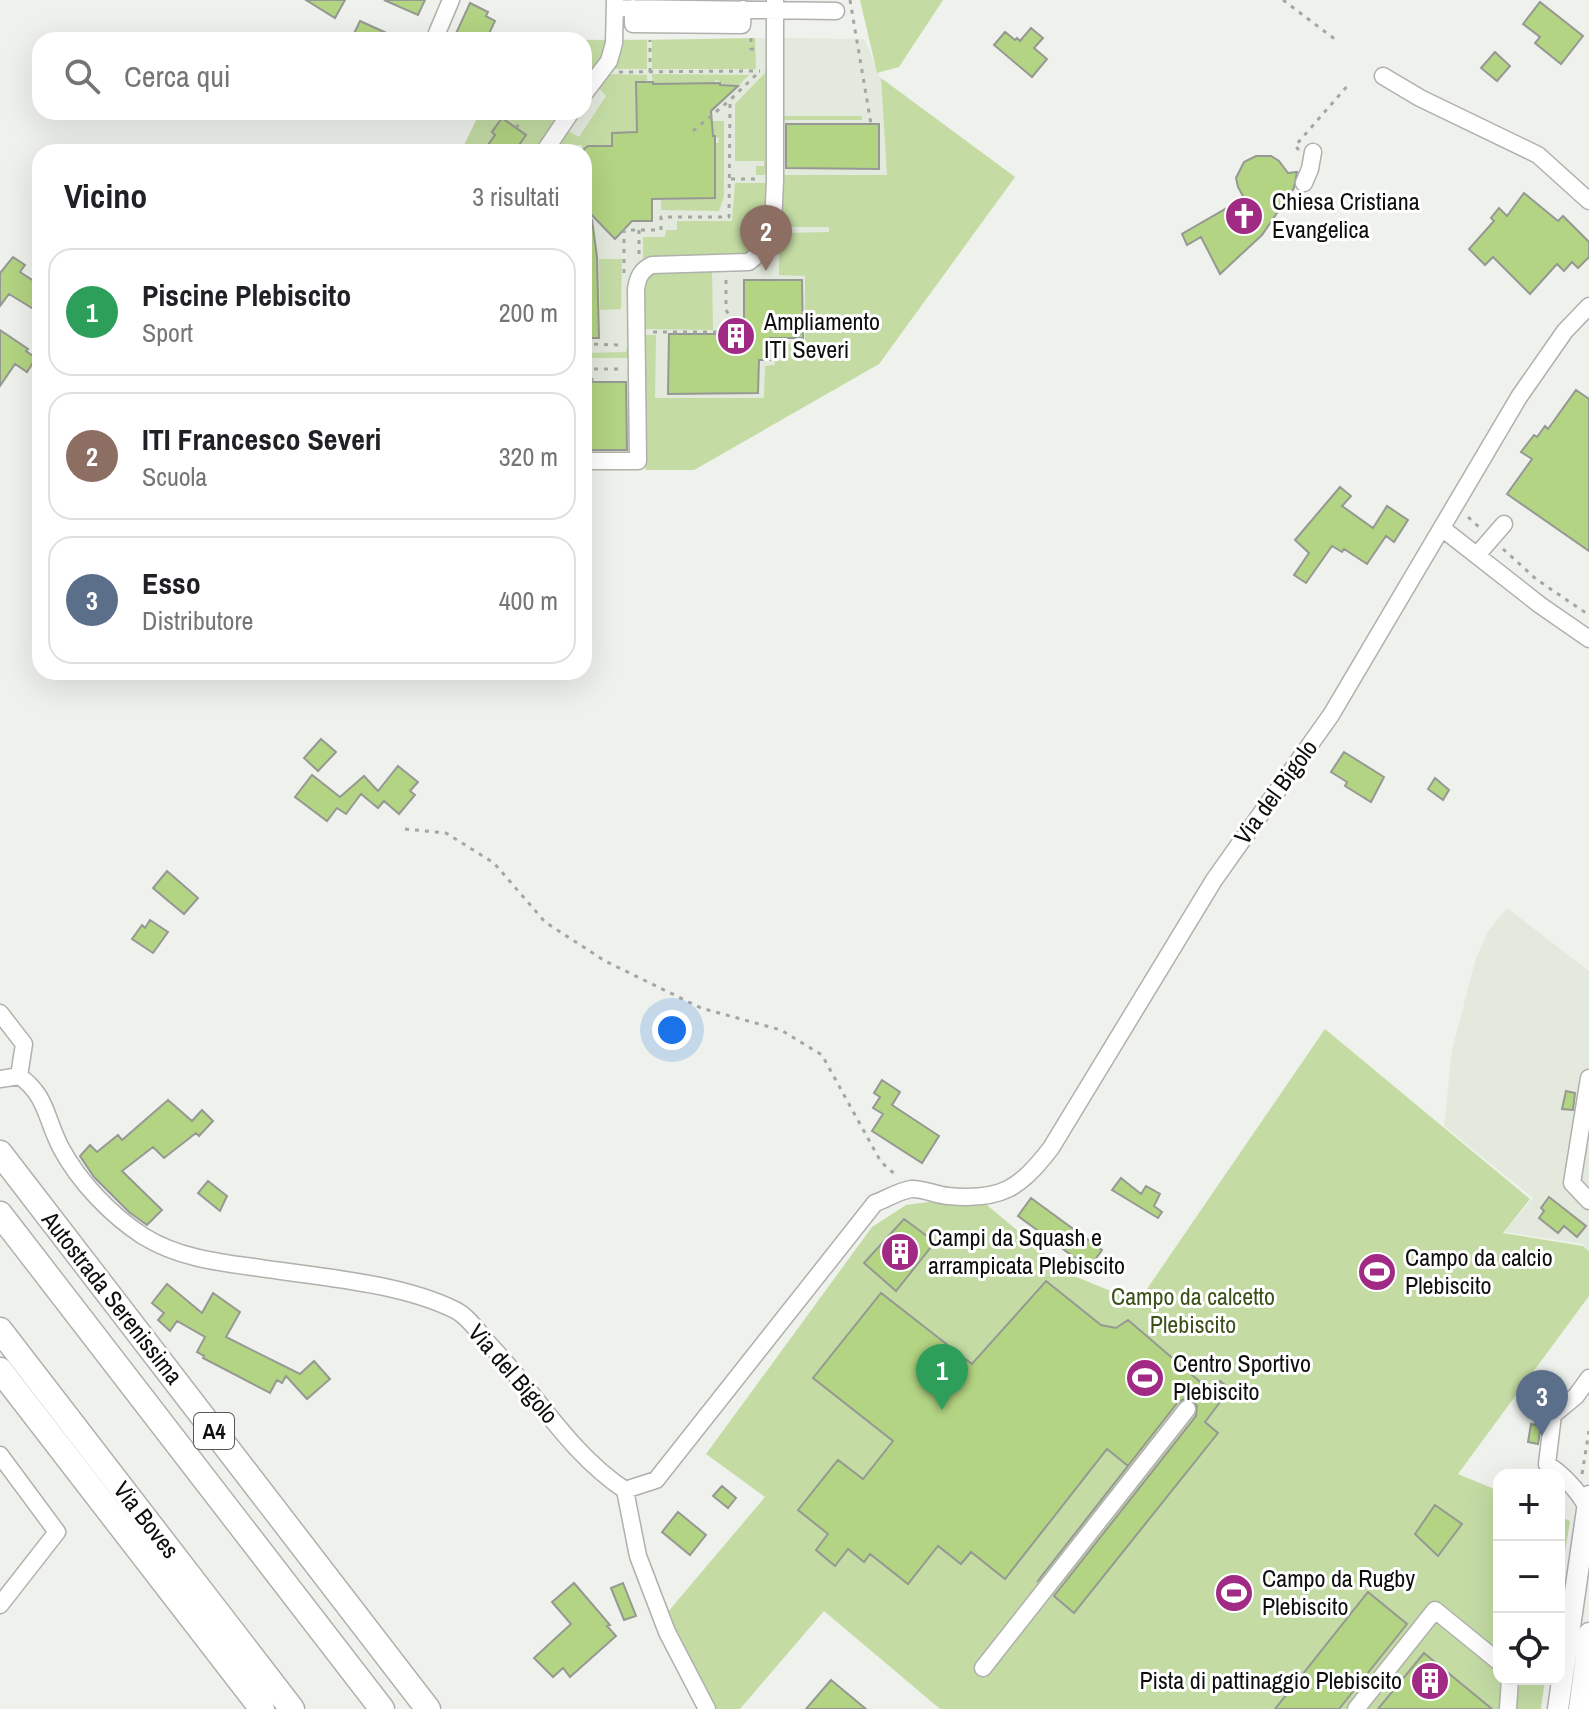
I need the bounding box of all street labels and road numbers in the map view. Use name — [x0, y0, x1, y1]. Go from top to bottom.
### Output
street label: Via del Bigolo — [1226, 733, 1324, 850]
street label: Autostrada Serenissima — [35, 1204, 190, 1390]
street label: Via del Bigolo — [462, 1317, 566, 1430]
road number: A4 — [194, 1413, 234, 1449]
street label: Via Boves — [107, 1474, 187, 1564]

